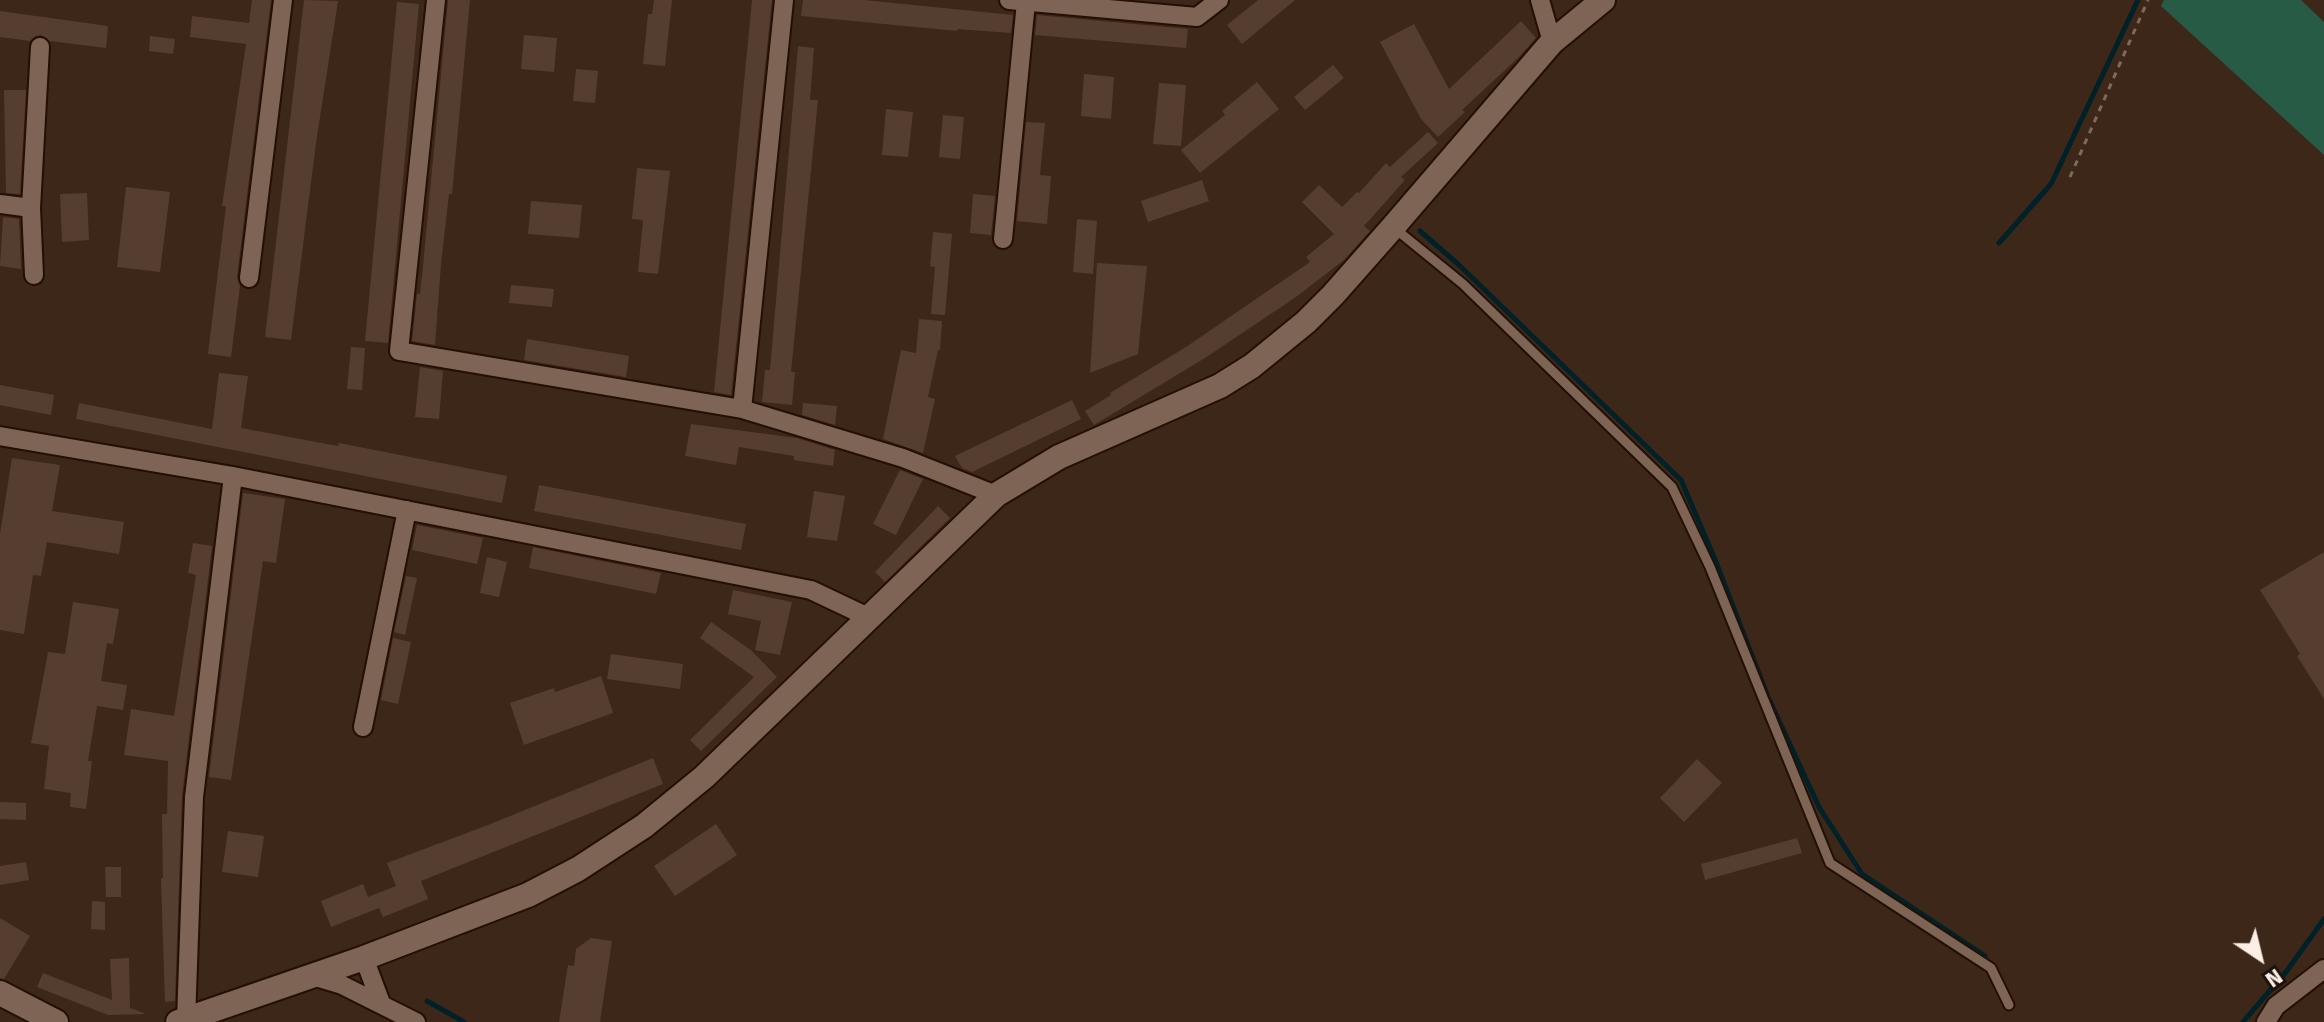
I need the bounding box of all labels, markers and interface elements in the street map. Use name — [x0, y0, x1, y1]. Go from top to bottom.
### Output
north arrow — [2220, 918, 2300, 998]
text: N — [2260, 963, 2288, 993]

